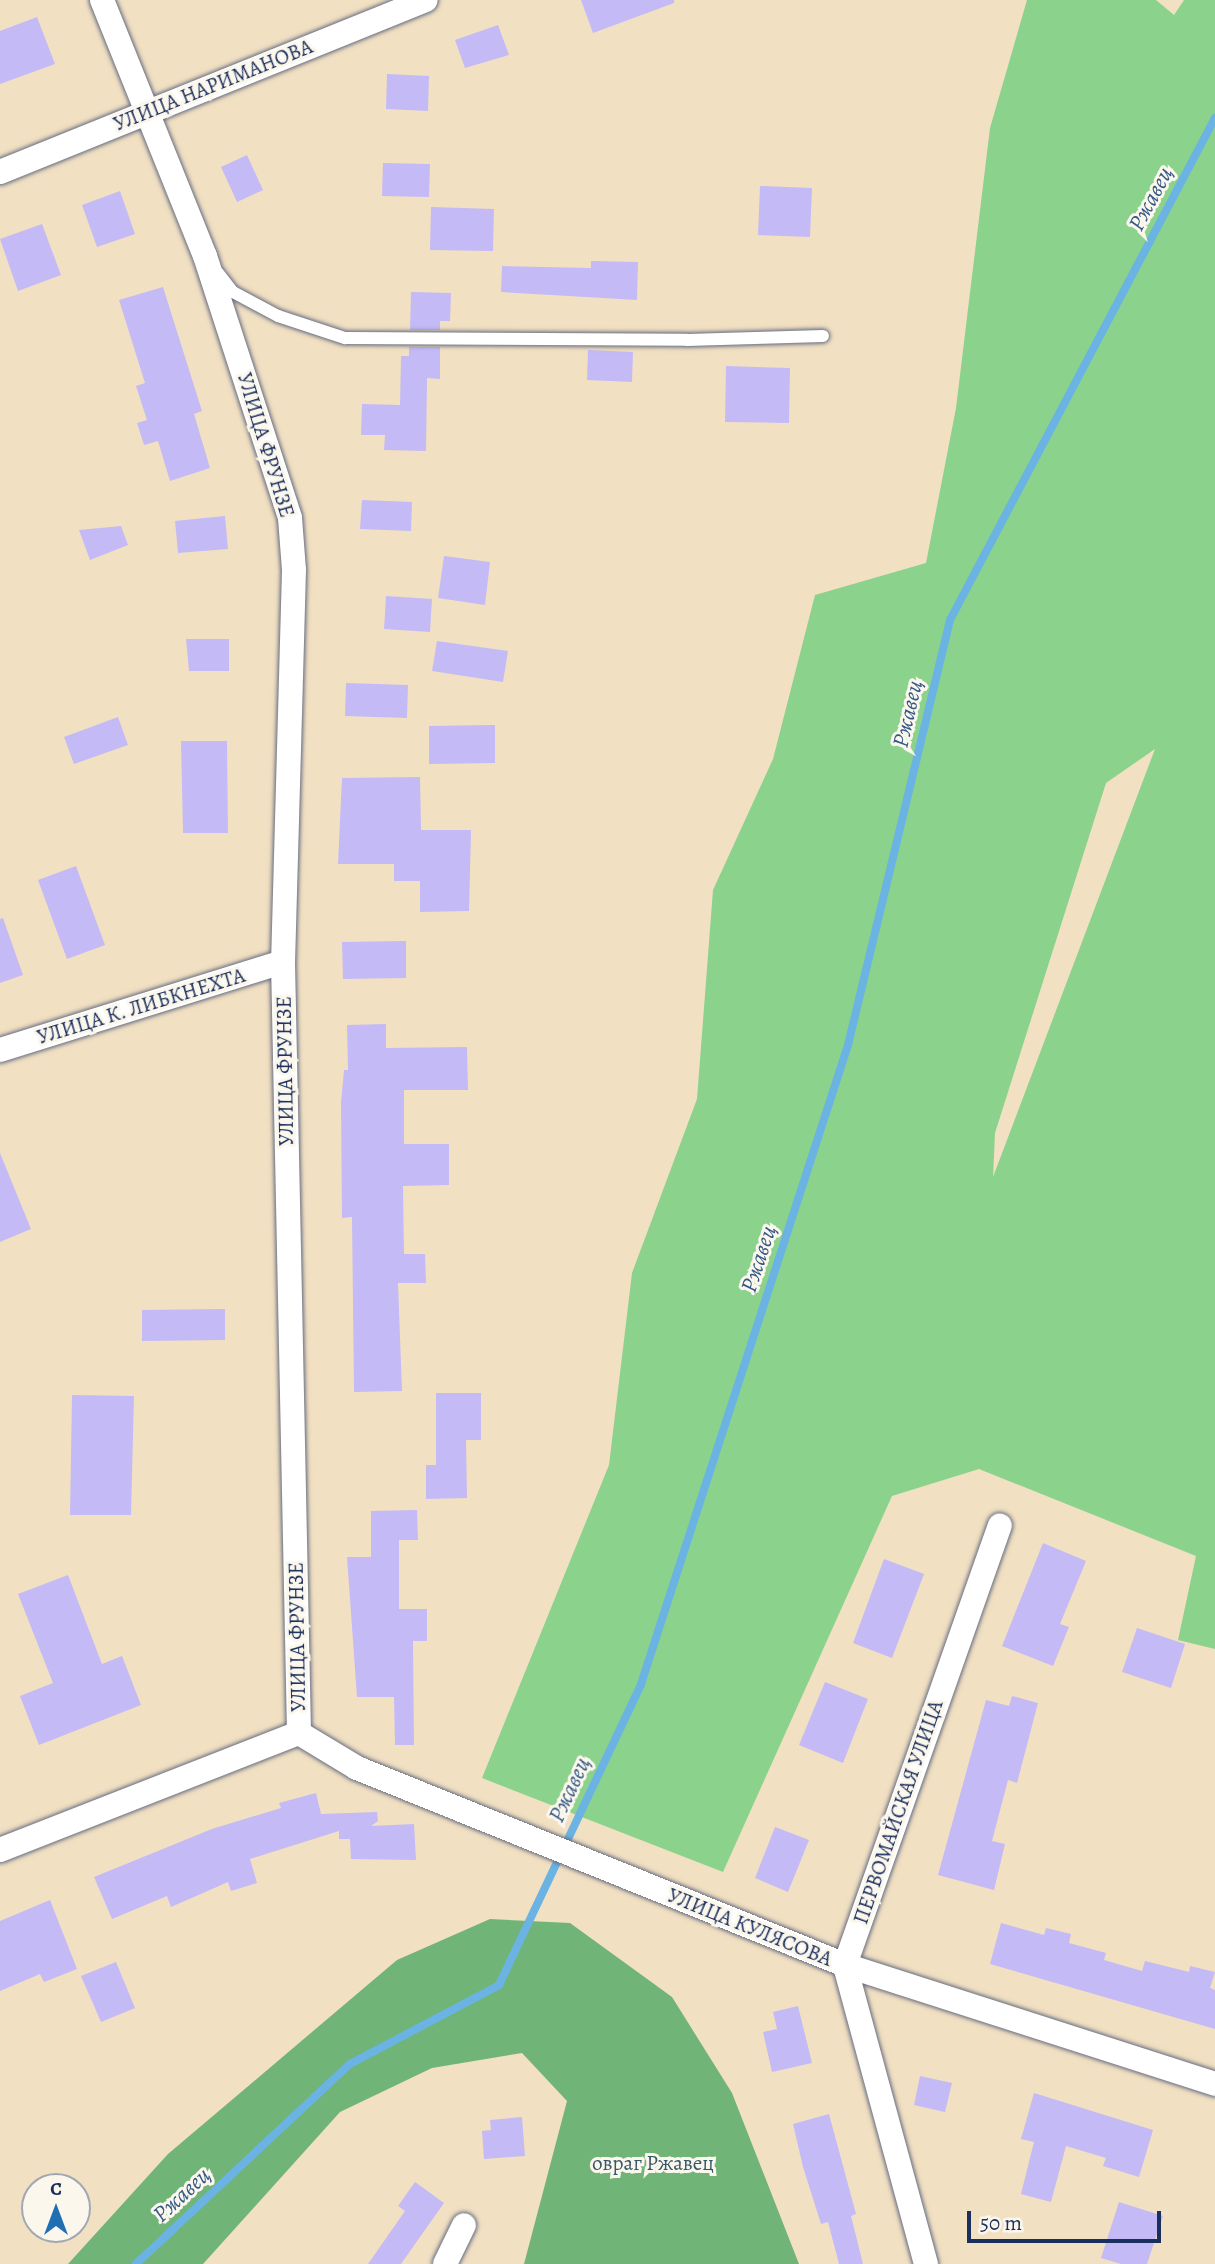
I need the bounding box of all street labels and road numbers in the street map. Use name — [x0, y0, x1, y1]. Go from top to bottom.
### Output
street label: УЛИЦА НАРИМАНОВА — [110, 33, 316, 137]
street label: УЛИЦА ФРУНЗЕ — [232, 370, 300, 520]
street label: УЛИЦА К. ЛИБКНЕХТА — [34, 962, 248, 1050]
street label: УЛИЦА ФРУНЗЕ — [271, 996, 299, 1146]
street label: УЛИЦА ФРУНЗЕ — [283, 1562, 311, 1712]
street label: ПЕРВОМАЙСКАЯ УЛИЦА — [848, 1697, 948, 1927]
street label: УЛИЦА КУЛЯСОВА — [664, 1882, 836, 1972]

